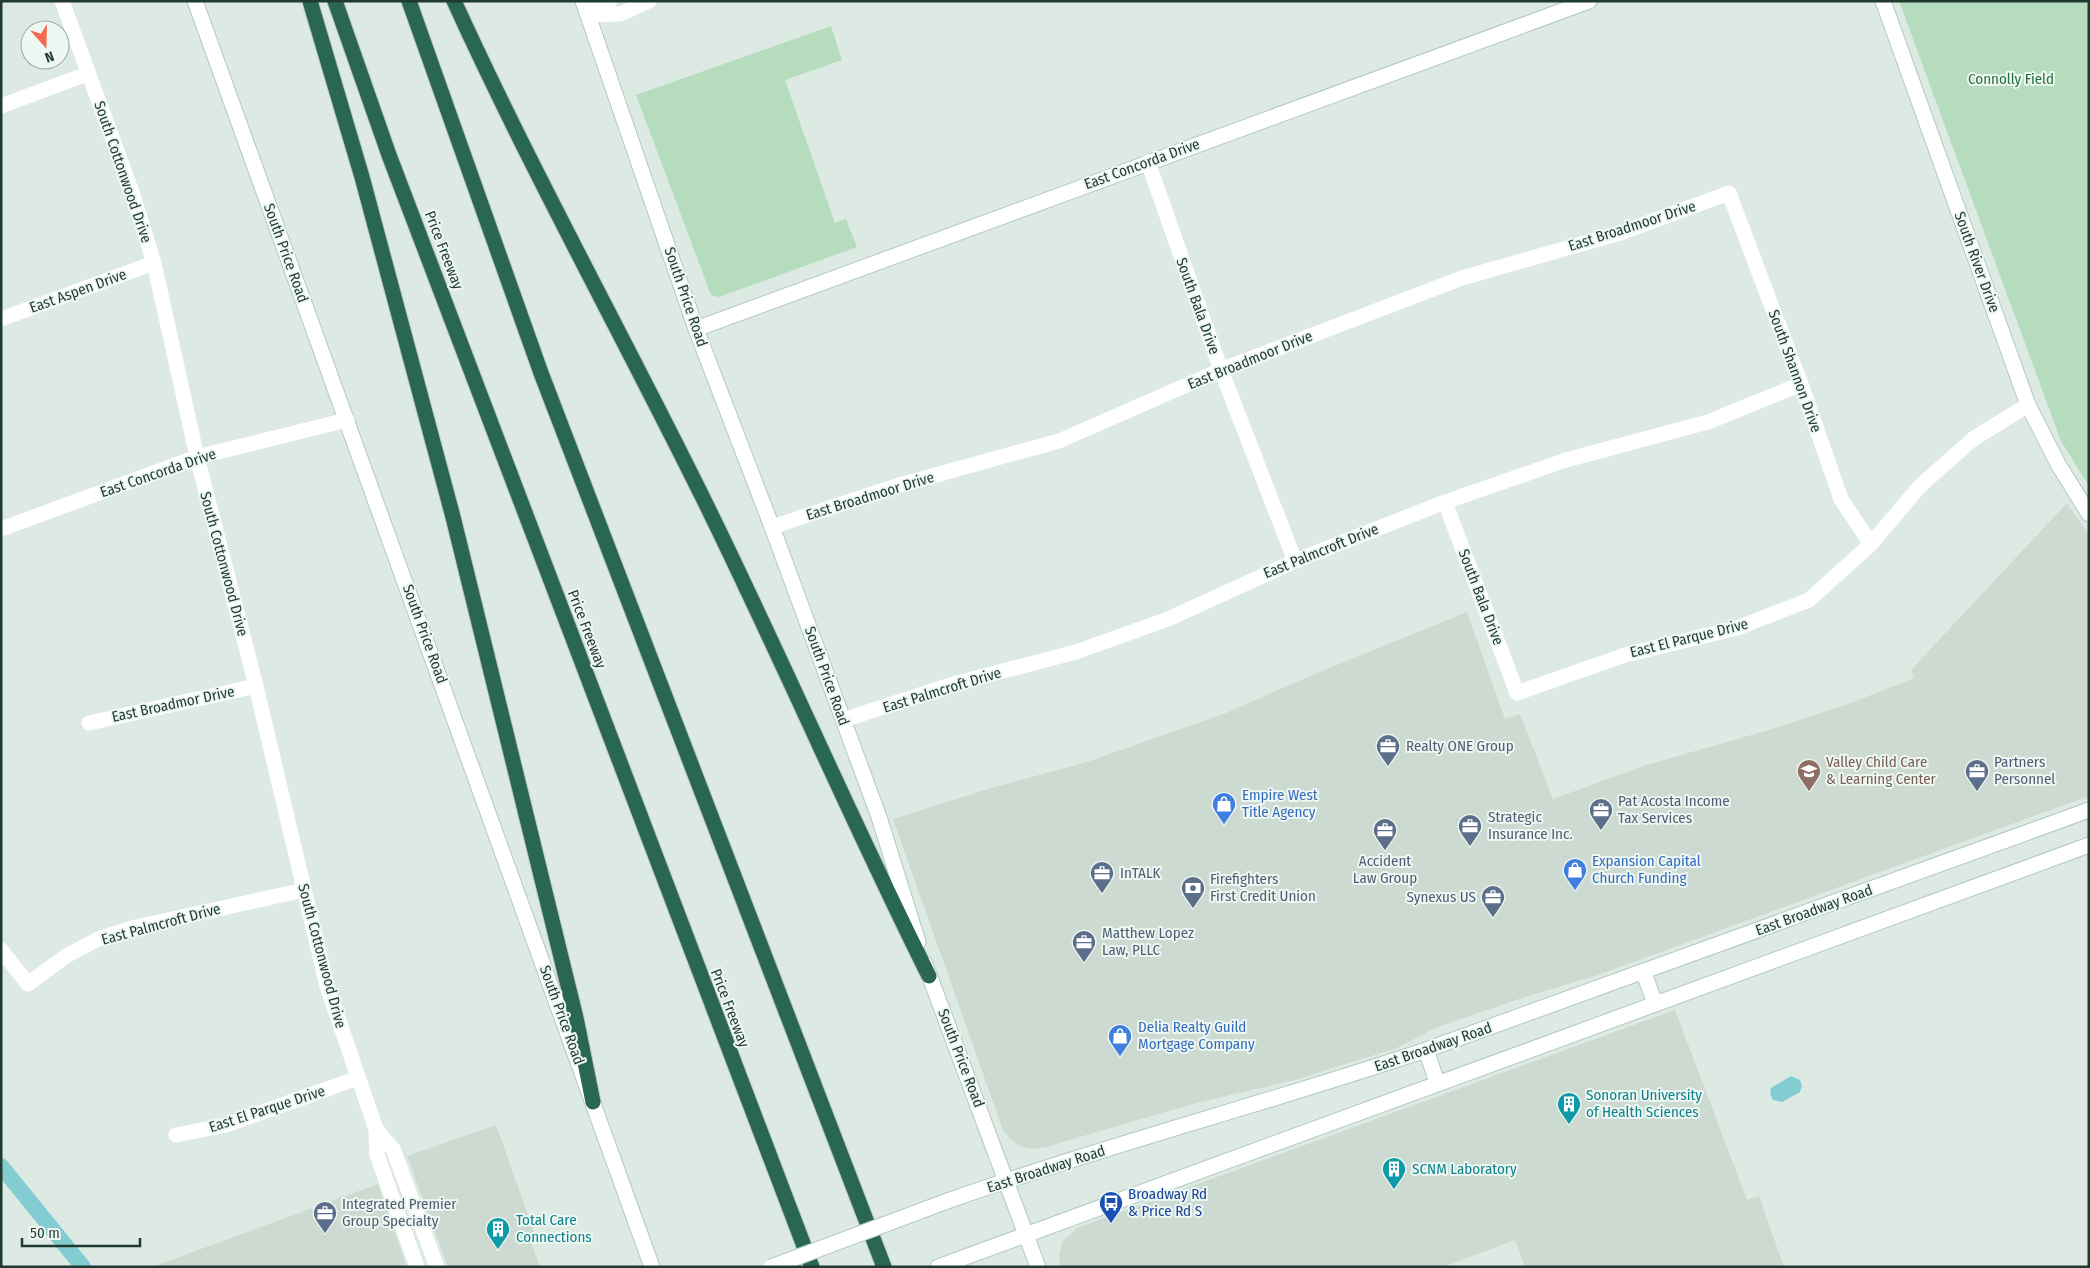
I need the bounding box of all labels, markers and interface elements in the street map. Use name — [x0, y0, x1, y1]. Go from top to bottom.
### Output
north arrow — [20, 20, 70, 70]
text: N — [42, 47, 56, 66]
park label: Connolly Field — [1968, 70, 2054, 88]
street label: South Cottonwood Drive — [90, 99, 156, 245]
street label: East Concorda Drive — [1082, 135, 1202, 193]
street label: East Broadmoor Drive — [1566, 197, 1698, 255]
street label: South Price Road — [260, 201, 312, 305]
street label: Price Freeway — [421, 208, 467, 292]
street label: South River Drive — [1950, 209, 2004, 315]
street label: South Price Road — [661, 245, 711, 349]
street label: South Bala Drive — [1172, 255, 1224, 357]
street label: East Aspen Drive — [27, 265, 129, 317]
street label: South Shannon Drive — [1764, 307, 1826, 435]
street label: East Broadmoor Drive — [1185, 327, 1315, 393]
street label: East Concorda Drive — [98, 445, 218, 501]
street label: East Broadmoor Drive — [804, 468, 936, 524]
street label: South Cottonwood Drive — [196, 490, 252, 638]
street label: East Palmcroft Drive — [1261, 520, 1381, 582]
street label: South Bala Drive — [1454, 546, 1508, 648]
street label: South Price Road — [399, 582, 451, 686]
street label: Price Freeway — [564, 587, 610, 671]
street label: East El Parque Drive — [1628, 615, 1750, 661]
street label: South Price Road — [801, 624, 853, 728]
street label: East Palmcroft Drive — [881, 663, 1003, 717]
street label: East Broadmor Drive — [110, 682, 236, 726]
office icon: Realty ONE Group — [1375, 733, 1401, 767]
place label: Realty ONE Group — [1406, 737, 1514, 755]
place label: Valley Child Care & Learning Center — [1826, 753, 1937, 788]
place label: Partners Personnel — [1994, 753, 2055, 788]
school or university icon: Valley Child Care & Learning Center — [1796, 758, 1822, 792]
office icon: Partners Personnel — [1964, 758, 1990, 792]
place label: Empire West Title Agency — [1242, 786, 1318, 821]
shop icon: Empire West Title Agency — [1211, 791, 1237, 825]
place label: Pat Acosta Income Tax Services — [1618, 792, 1730, 827]
office icon: Pat Acosta Income Tax Services — [1588, 797, 1614, 831]
place label: Strategic Insurance Inc. — [1488, 808, 1573, 843]
office icon: Strategic Insurance Inc. — [1457, 813, 1483, 847]
office icon: Accident Law Group — [1372, 817, 1398, 851]
place label: Accident Law Group — [1353, 852, 1417, 887]
place label: Expansion Capital Church Funding — [1592, 852, 1701, 887]
shop icon: Expansion Capital Church Funding — [1562, 857, 1588, 891]
office icon: InTALK — [1089, 860, 1115, 894]
place label: InTALK — [1120, 864, 1161, 882]
place label: Firefighters First Credit Union — [1210, 870, 1316, 905]
bank icon: Firefighters First Credit Union — [1180, 875, 1206, 909]
street label: East Broadway Road — [1753, 880, 1875, 940]
street label: South Cottonwood Drive — [294, 882, 350, 1030]
office icon: Synexus US — [1480, 884, 1506, 918]
place label: Synexus US — [1406, 888, 1476, 906]
street label: East Palmcroft Drive — [99, 899, 223, 949]
place label: Matthew Lopez Law, PLLC — [1102, 924, 1194, 959]
office icon: Matthew Lopez Law, PLLC — [1071, 929, 1097, 963]
street label: South Price Road — [536, 963, 588, 1067]
street label: Price Freeway — [707, 966, 753, 1050]
street label: South Price Road — [934, 1006, 988, 1110]
place label: Delia Realty Guild Mortgage Company — [1138, 1018, 1255, 1053]
street label: East Broadway Road — [1372, 1018, 1494, 1076]
shop icon: Delia Realty Guild Mortgage Company — [1107, 1023, 1133, 1057]
street label: East El Parque Drive — [207, 1082, 327, 1136]
place label: Sonoran University of Health Sciences — [1586, 1086, 1702, 1121]
building icon: Sonoran University of Health Sciences — [1556, 1091, 1582, 1125]
street label: East Broadway Road — [985, 1141, 1107, 1197]
building icon: SCNM Laboratory — [1381, 1156, 1407, 1190]
place label: SCNM Laboratory — [1412, 1160, 1517, 1178]
place label: Broadway Rd & Price Rd S — [1128, 1185, 1207, 1220]
bus stop icon: Broadway Rd & Price Rd S — [1098, 1190, 1124, 1224]
place label: Integrated Premier Group Specialty — [342, 1195, 457, 1230]
office icon: Integrated Premier Group Specialty — [312, 1200, 338, 1234]
place label: Total Care Connections — [516, 1211, 592, 1246]
scale bar — [22, 1216, 140, 1248]
building icon: Total Care Connections — [485, 1216, 511, 1250]
text: 50 m — [30, 1224, 60, 1242]

